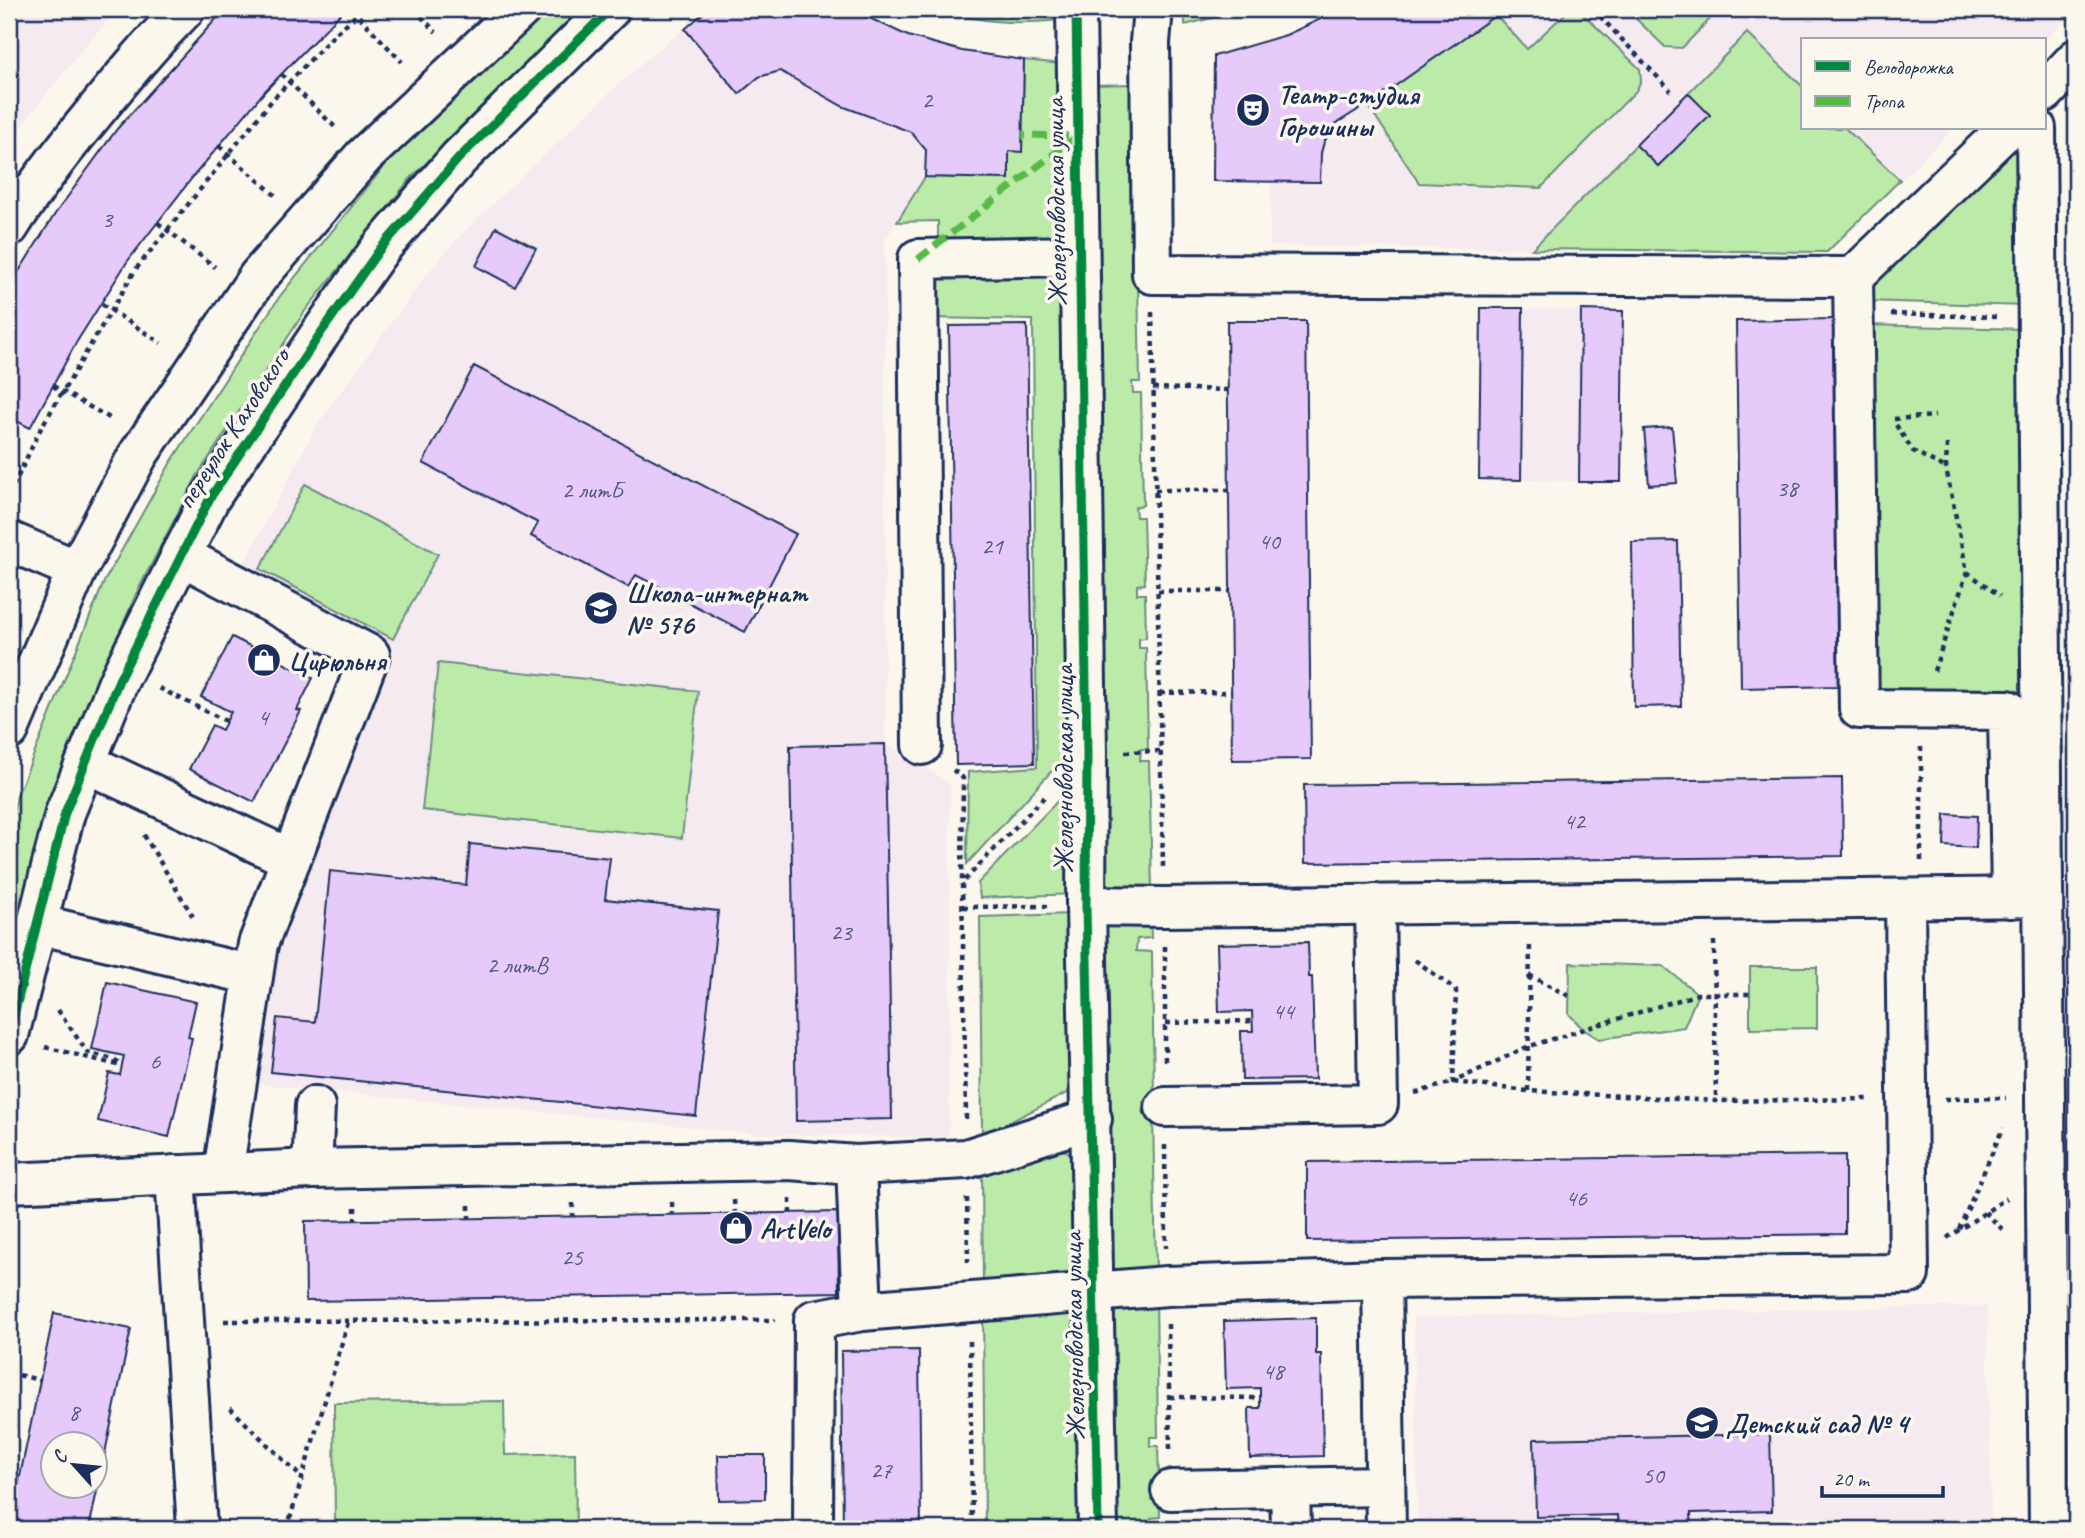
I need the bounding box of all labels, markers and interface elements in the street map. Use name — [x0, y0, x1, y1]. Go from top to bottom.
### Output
legend — [1801, 38, 2046, 130]
text: Велодорожка — [1864, 54, 1954, 80]
place label: Театр-студия Горошины — [1278, 77, 1421, 144]
house number: 2 — [922, 85, 935, 115]
text: Тропа — [1864, 88, 1905, 114]
theatre icon: Театр-студия Горошины — [1234, 91, 1272, 129]
street label: Железноводская улица — [1036, 95, 1075, 307]
house number: 3 — [102, 204, 115, 234]
street label: переулок Каховского — [167, 339, 299, 515]
house number: 38 — [1776, 473, 1800, 503]
house number: 2 литБ — [562, 475, 626, 505]
house number: 40 — [1258, 526, 1282, 556]
house number: 21 — [981, 531, 1004, 561]
place label: Школа-интернат № 576 — [626, 575, 809, 642]
school or university icon: Школа-интернат № 576 — [582, 589, 620, 627]
shop icon: Цирюльня — [245, 641, 283, 679]
place label: Цирюльня — [288, 643, 388, 678]
street label: Железноводская улица — [1046, 662, 1081, 873]
house number: 4 — [258, 702, 271, 732]
house number: 42 — [1563, 806, 1587, 836]
house number: 23 — [830, 917, 854, 947]
house number: 2 литВ — [487, 950, 549, 980]
house number: 44 — [1272, 996, 1296, 1026]
house number: 6 — [150, 1046, 162, 1076]
house number: 46 — [1565, 1183, 1588, 1213]
shop icon: ArtVelo — [717, 1209, 755, 1247]
place label: ArtVelo — [760, 1211, 834, 1246]
street label: Железноводская улица — [1054, 1229, 1093, 1441]
house number: 25 — [561, 1242, 584, 1272]
house number: 48 — [1262, 1356, 1286, 1386]
house number: 8 — [69, 1397, 82, 1427]
school or university icon: Детский сад № 4 — [1683, 1404, 1721, 1442]
place label: Детский сад № 4 — [1726, 1406, 1911, 1441]
north arrow — [38, 1430, 108, 1500]
text: С — [47, 1446, 74, 1467]
scale bar — [1822, 1454, 1943, 1498]
house number: 27 — [870, 1455, 893, 1485]
house number: 50 — [1642, 1460, 1666, 1490]
text: 20 m — [1833, 1466, 1871, 1492]

